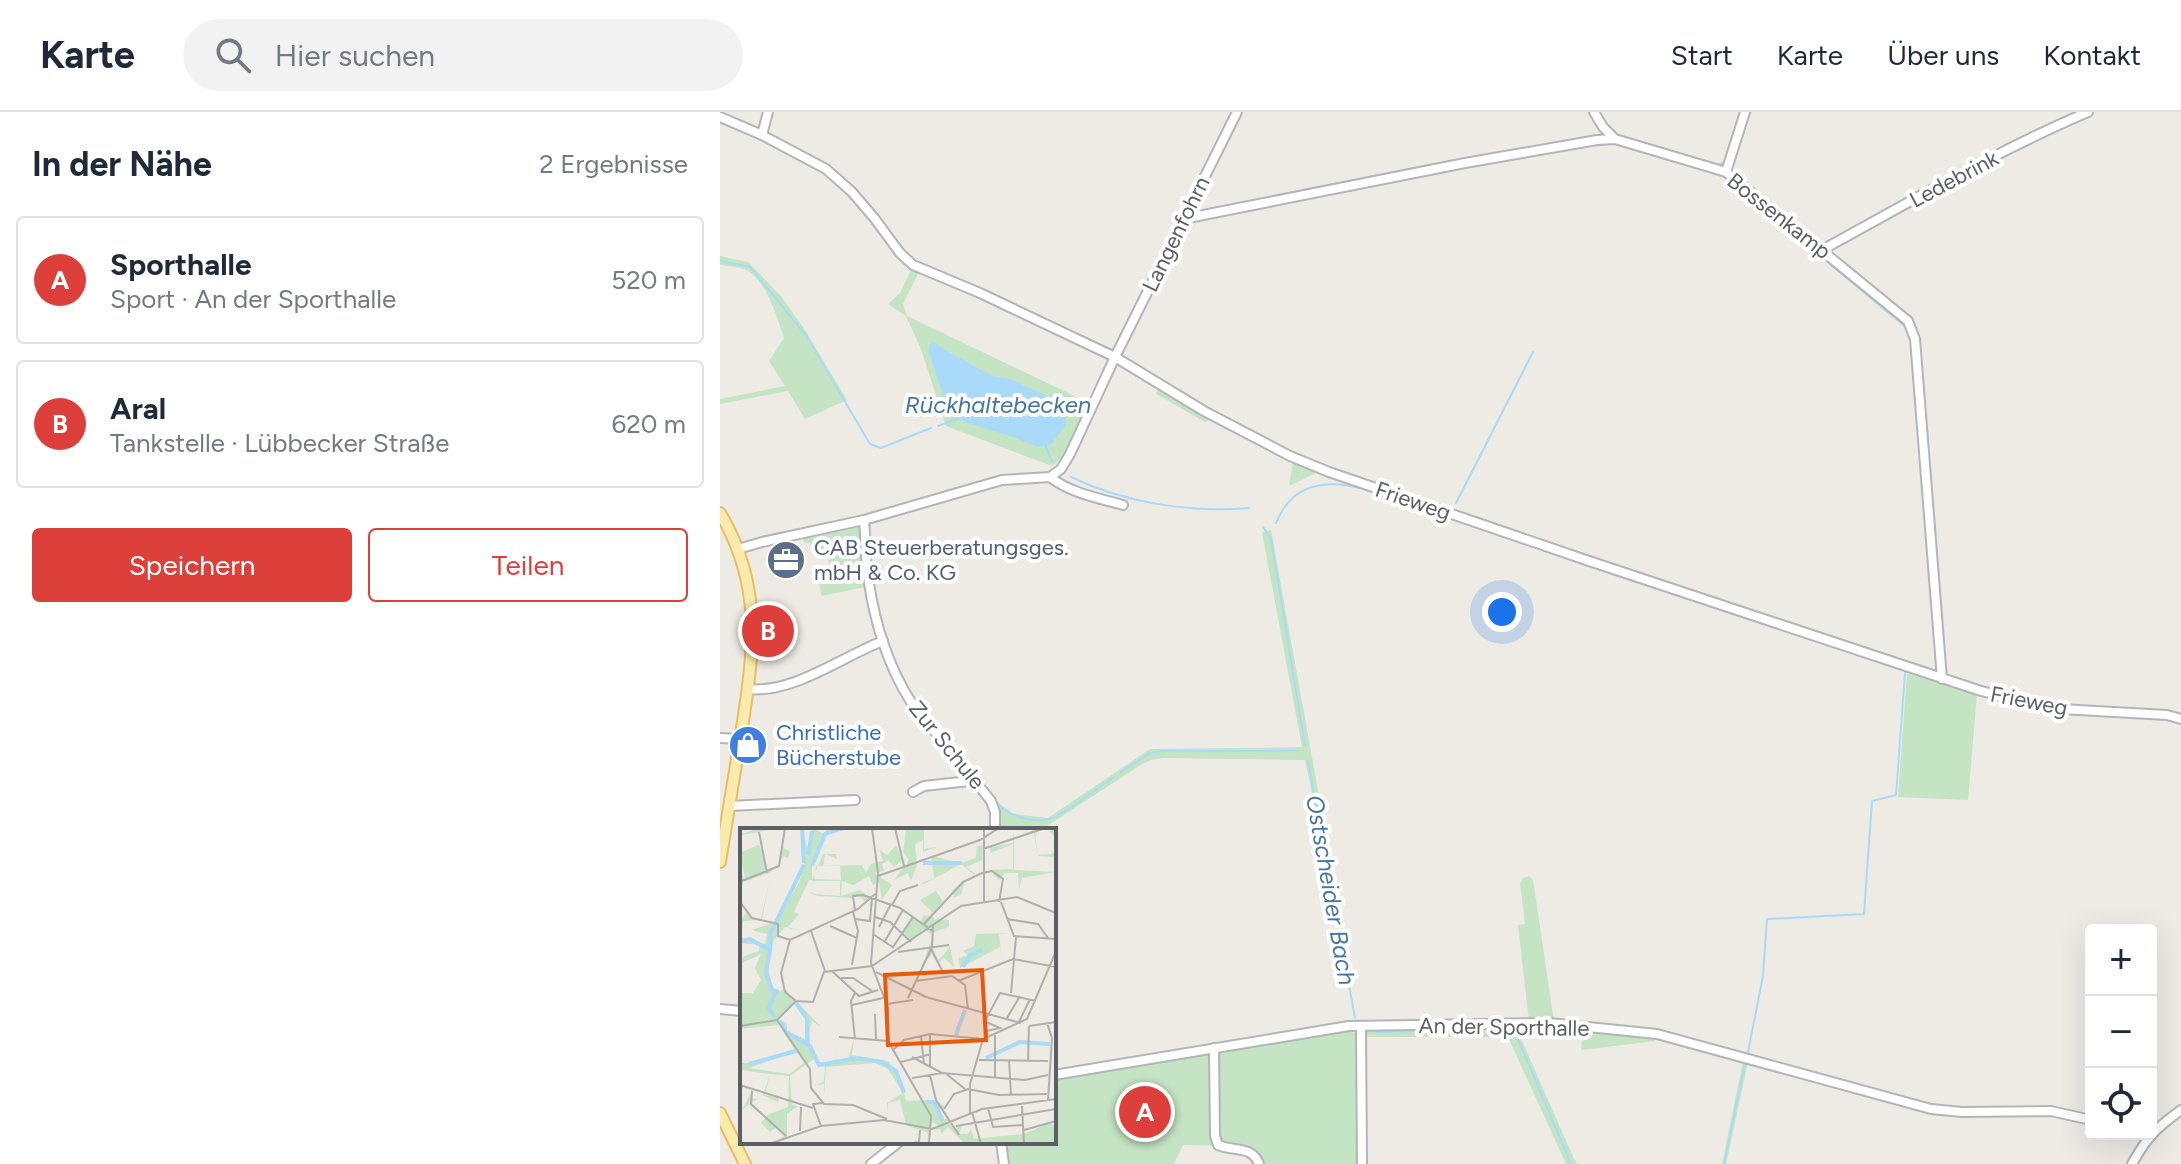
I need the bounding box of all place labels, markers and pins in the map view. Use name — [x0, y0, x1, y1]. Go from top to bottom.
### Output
place label: CAB Steuerberatungsges. mbH & Co. KG — [814, 534, 1069, 586]
office icon: CAB Steuerberatungsges. mbH & Co. KG — [765, 539, 807, 581]
pin: B — [742, 601, 794, 661]
place label: Christliche Bücherstube — [776, 719, 901, 771]
shop icon: Christliche Bücherstube — [727, 724, 769, 766]
pin: A — [1119, 1082, 1171, 1142]

